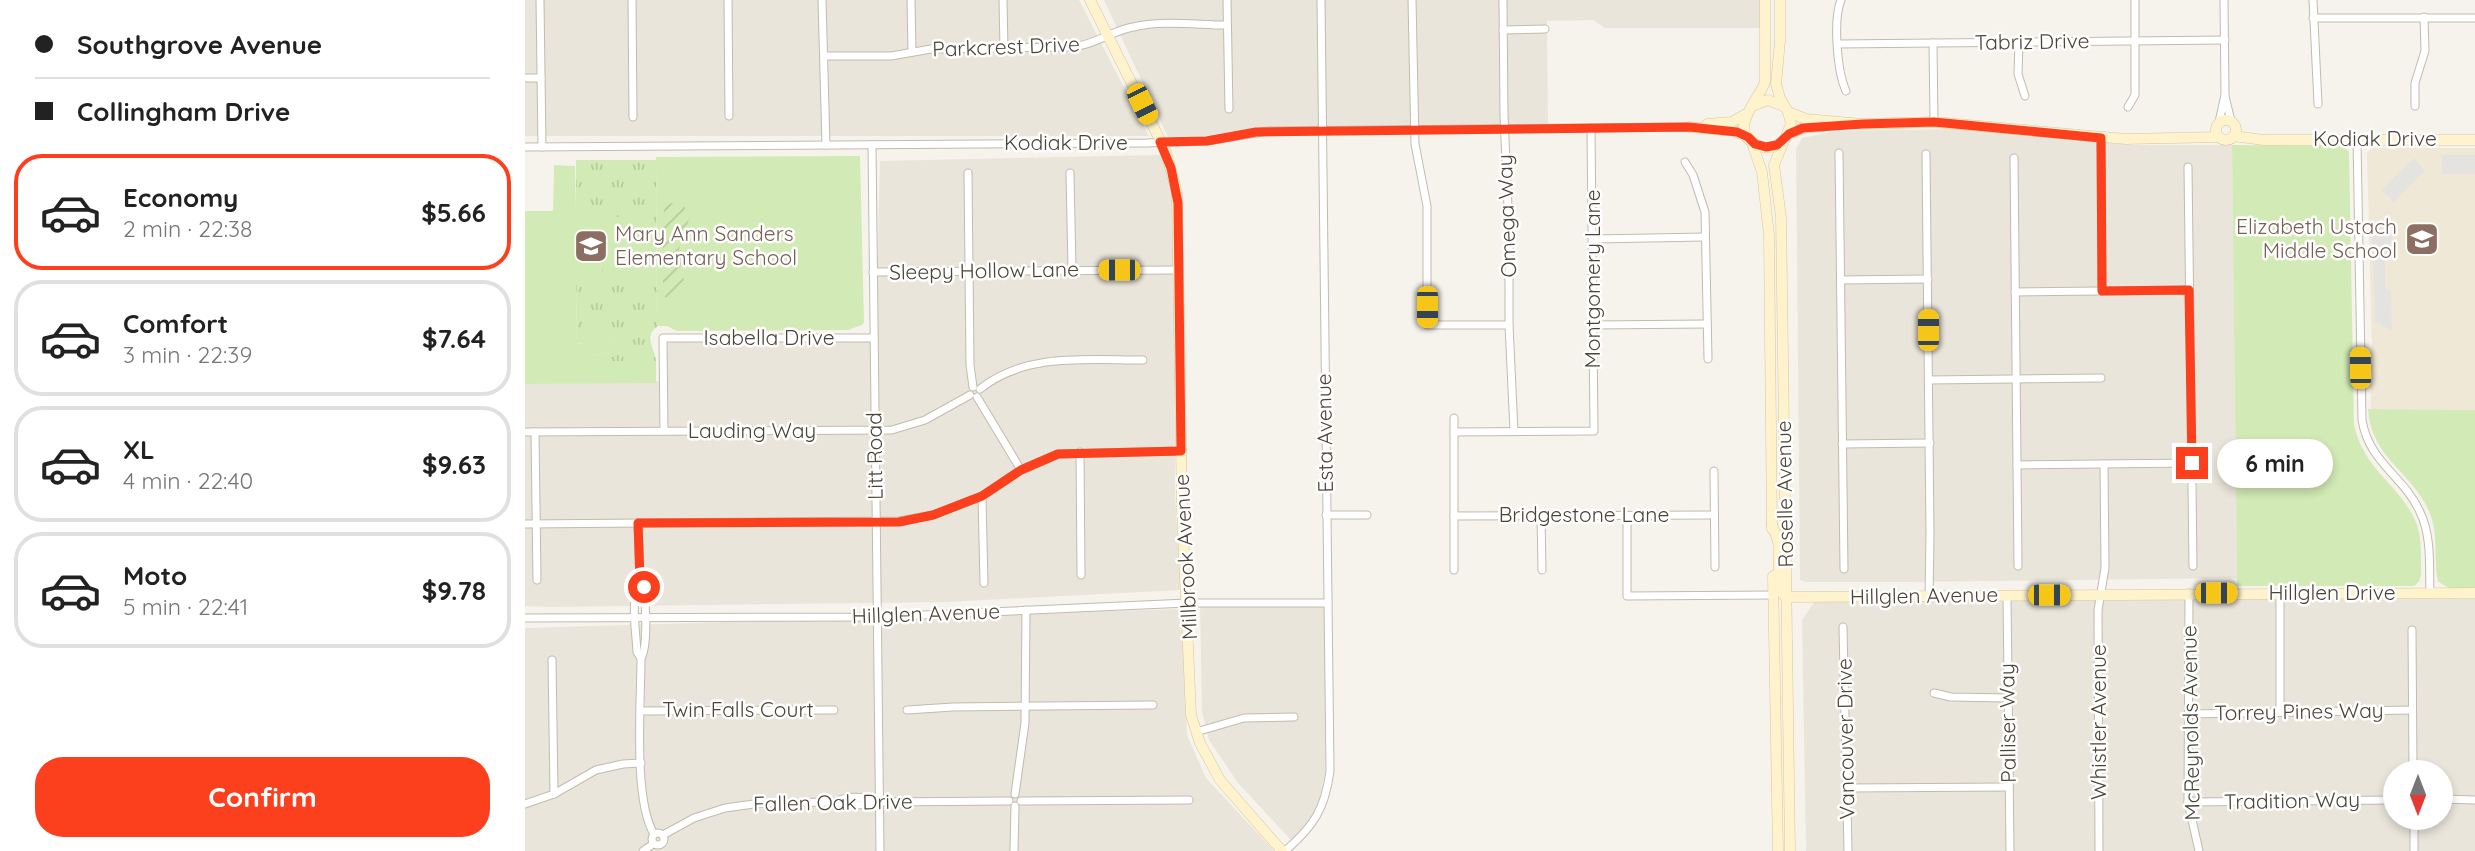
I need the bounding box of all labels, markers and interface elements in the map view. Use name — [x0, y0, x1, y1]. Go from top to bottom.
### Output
street label: Tabriz Drive — [1974, 27, 2090, 55]
text: Southgrove Avenue — [77, 28, 322, 61]
street label: Parkcrest Drive — [932, 30, 1080, 62]
car — [1124, 81, 1161, 127]
text: Collingham Drive — [77, 95, 290, 128]
street label: Kodiak Drive — [2313, 125, 2437, 151]
street label: Kodiak Drive — [1004, 129, 1128, 155]
street label: Omega Way — [1491, 154, 1521, 278]
icon: car — [39, 181, 102, 244]
text: Economy — [123, 181, 238, 214]
street label: Montgomery Lane — [1579, 189, 1605, 369]
text: $5.66 — [421, 196, 486, 229]
place label: Elizabeth Ustach Middle School — [2236, 213, 2397, 263]
text: 2 min · 22:38 — [123, 214, 253, 243]
place label: Mary Ann Sanders Elementary School — [615, 220, 797, 270]
school or university icon: Elizabeth Ustach Middle School — [2403, 220, 2441, 258]
school or university icon: Mary Ann Sanders Elementary School — [572, 227, 610, 265]
street label: Sleepy Hollow Lane — [889, 255, 1079, 285]
car — [1099, 260, 1141, 281]
car — [1417, 286, 1438, 328]
icon: car — [39, 307, 102, 370]
text: Comfort — [123, 307, 228, 340]
car — [1918, 309, 1939, 351]
text: $7.64 — [422, 322, 486, 355]
street label: Isabella Drive — [703, 324, 835, 350]
text: 3 min · 22:39 — [123, 340, 252, 369]
car — [2350, 347, 2371, 389]
street label: Esta Avenue — [1310, 373, 1338, 493]
street label: Litt Road — [860, 412, 888, 500]
street label: Lauding Way — [688, 417, 816, 443]
street label: Roselle Avenue — [1770, 420, 1798, 568]
icon: car — [39, 433, 102, 496]
text: XL — [123, 433, 155, 466]
callout: 6 min — [2217, 438, 2332, 488]
route end — [2176, 447, 2208, 479]
text: $9.63 — [422, 448, 486, 481]
text: 6 min — [2245, 449, 2305, 478]
text: 4 min · 22:40 — [123, 466, 253, 495]
street label: Millbrook Avenue — [1168, 473, 1202, 641]
street label: Bridgestone Lane — [1499, 501, 1669, 527]
icon: car — [39, 559, 102, 622]
text: Moto — [123, 559, 187, 592]
route start — [628, 571, 660, 603]
text: $9.78 — [422, 574, 486, 607]
street label: Hillglen Drive — [2268, 579, 2396, 605]
street label: Hillglen Avenue — [1850, 581, 1998, 609]
car — [2196, 583, 2238, 604]
car — [2029, 585, 2071, 606]
text: 5 min · 22:41 — [123, 592, 248, 621]
street label: Hillglen Avenue — [851, 597, 1001, 629]
street label: McReynolds Avenue — [2175, 625, 2205, 821]
street label: Whistler Avenue — [2085, 644, 2111, 800]
street label: Vancouver Drive — [1831, 658, 1859, 820]
street label: Palliser Way — [1993, 663, 2021, 783]
street label: Twin Falls Court — [662, 696, 814, 722]
street label: Torrey Pines Way — [2214, 697, 2384, 725]
button: Confirm — [35, 757, 490, 837]
north arrow — [2383, 760, 2453, 830]
map controls — [2383, 760, 2453, 830]
street label: Tradition Way — [2224, 786, 2360, 814]
street label: Fallen Oak Drive — [753, 788, 913, 816]

